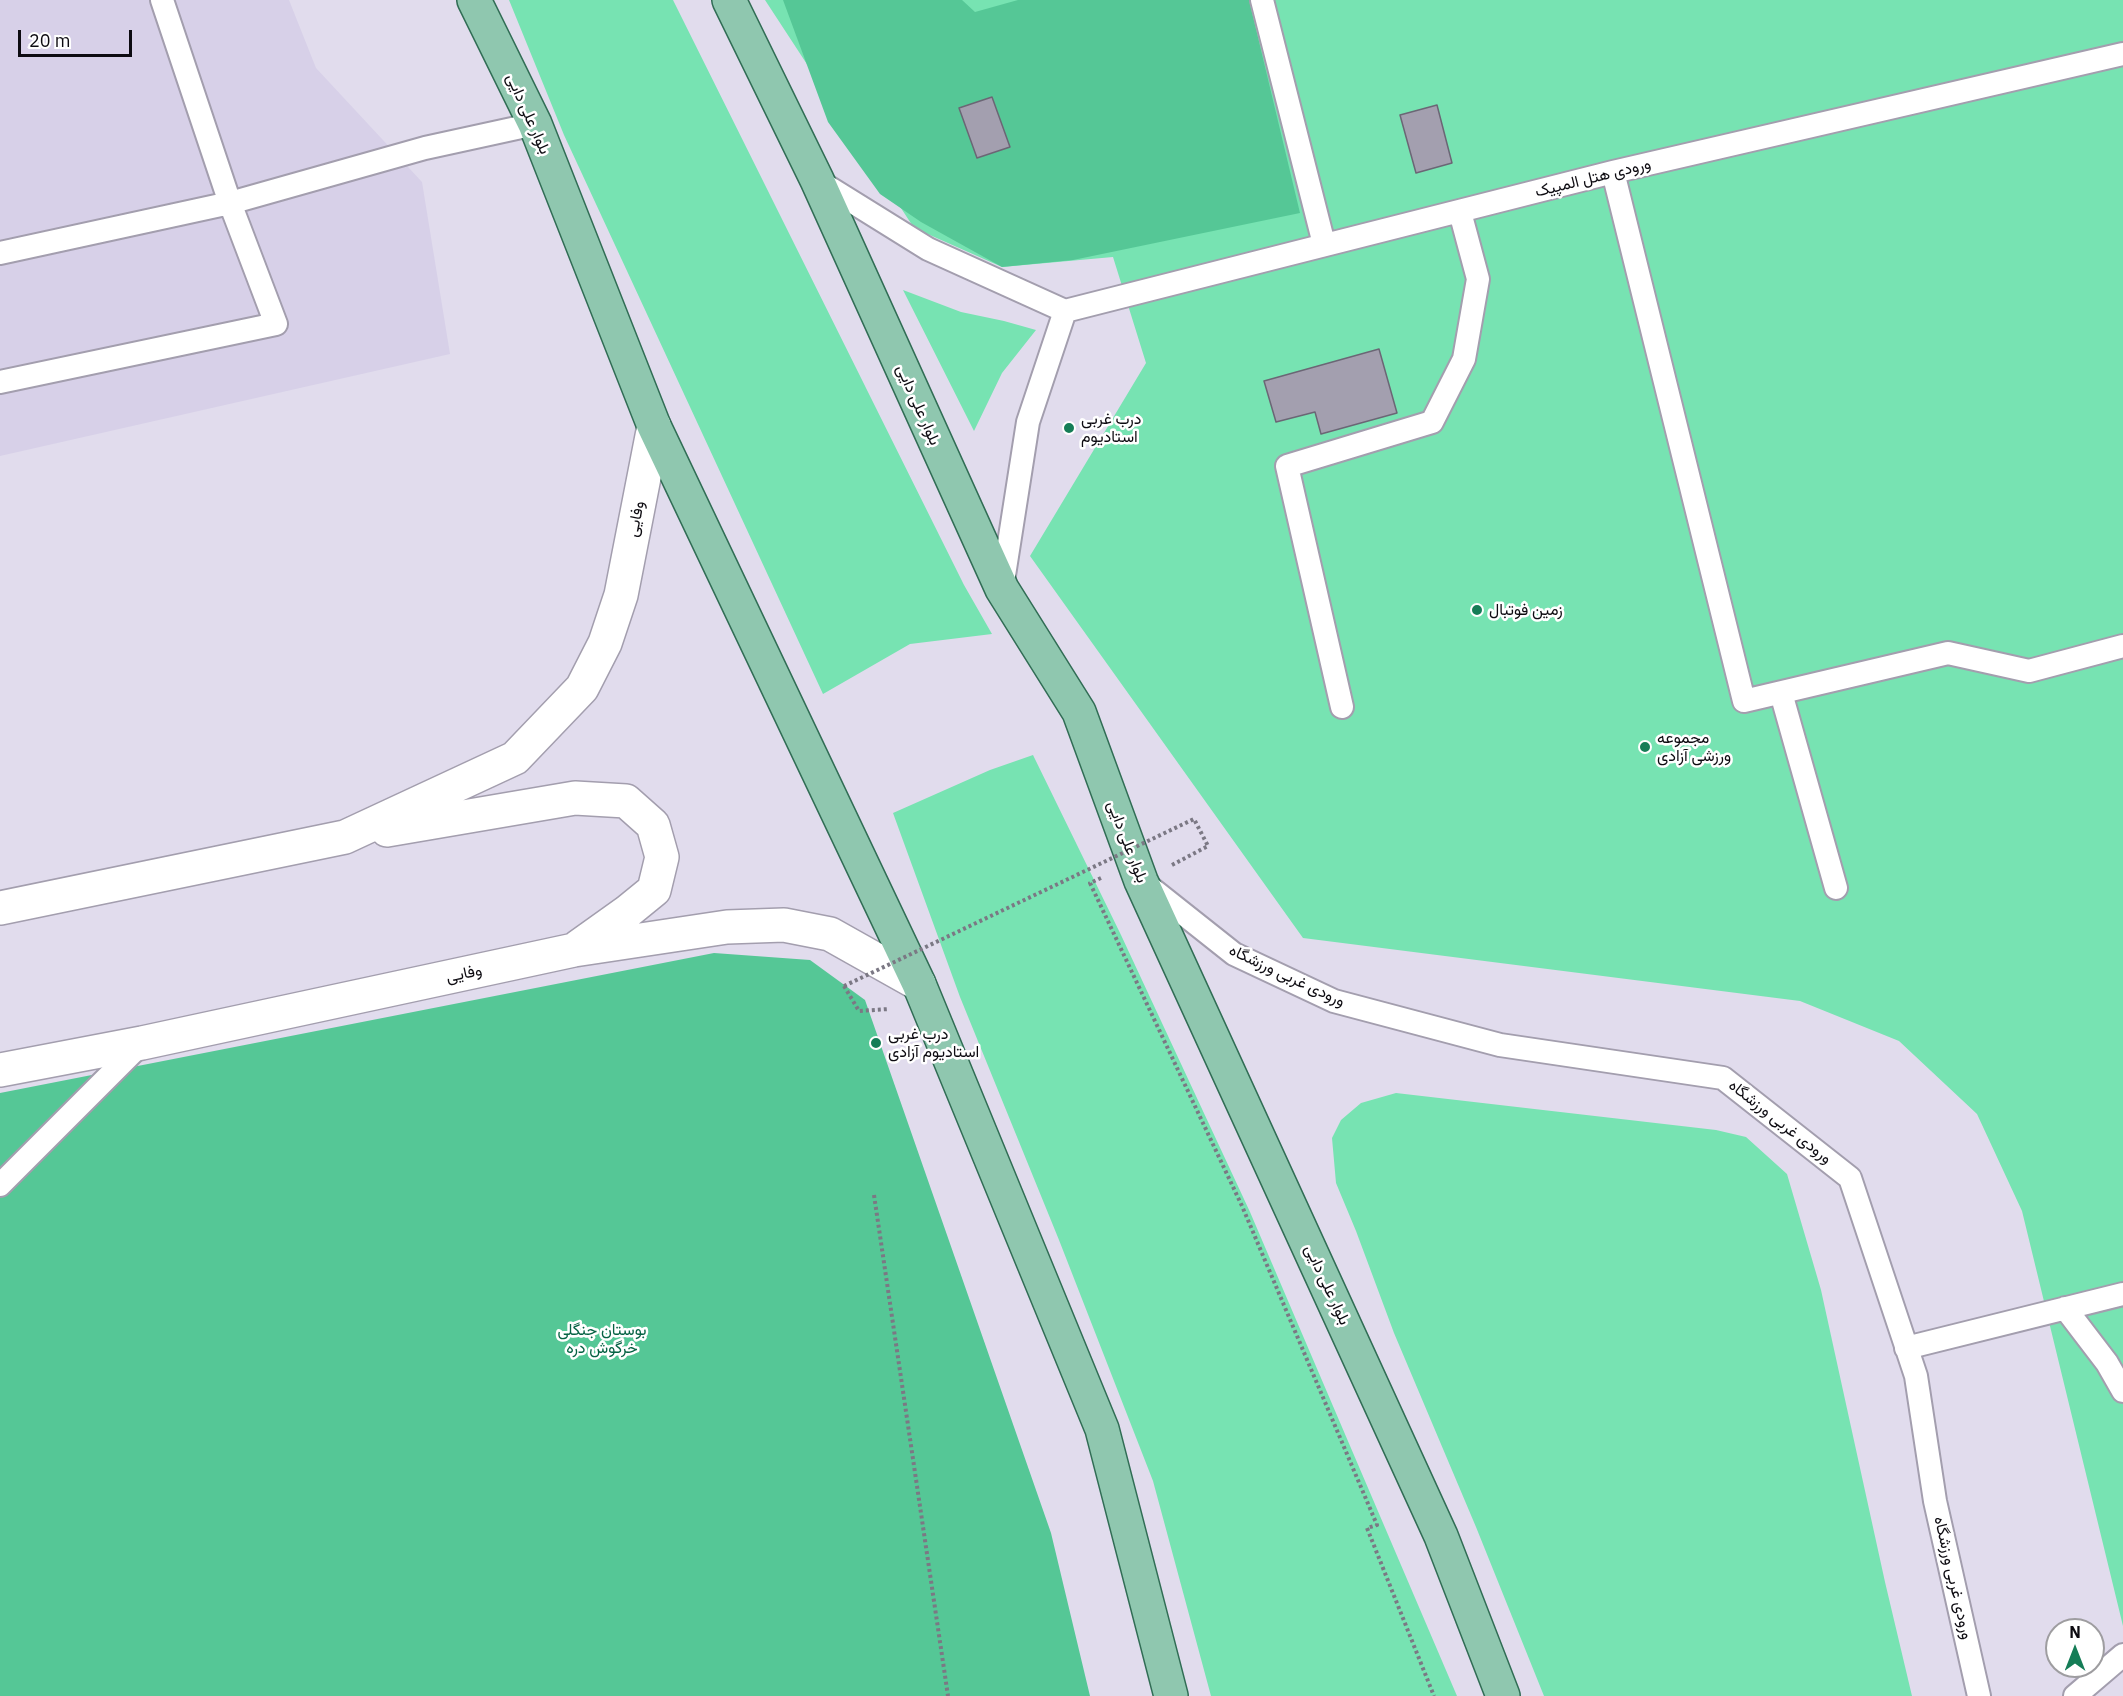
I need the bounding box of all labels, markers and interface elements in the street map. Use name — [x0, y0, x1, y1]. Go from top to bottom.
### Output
scale bar — [21, 18, 135, 56]
text: 20 m — [29, 29, 71, 52]
street label: بلوار علی دایی — [502, 71, 554, 157]
street label: ورودی هتل المپیک — [1533, 154, 1653, 202]
street label: بلوار علی دایی — [892, 362, 944, 448]
place label: درب غربی استادیوم — [1081, 409, 1141, 447]
marker: درب غربی استادیوم — [1062, 421, 1076, 435]
street label: وفایی — [623, 499, 649, 539]
place label: زمین فوتبال — [1489, 600, 1563, 620]
marker: زمین فوتبال — [1470, 603, 1484, 617]
place label: مجموعه ورزشی آزادی — [1657, 728, 1731, 766]
marker: مجموعه ورزشی آزادی — [1638, 740, 1652, 754]
street label: بلوار علی دایی — [1103, 798, 1151, 886]
street label: ورودی غربی ورزشگاه — [1226, 941, 1348, 1011]
street label: وفایی — [444, 961, 484, 987]
place label: درب غربی استادیوم آزادی — [888, 1024, 979, 1062]
marker: درب غربی استادیوم آزادی — [869, 1036, 883, 1050]
street label: ورودی غربی ورزشگاه — [1725, 1076, 1835, 1168]
street label: بلوار علی دایی — [1300, 1242, 1354, 1328]
park label: بوستان جنگلی خرگوش دره — [557, 1320, 647, 1358]
street label: ورودی غربی ورزشگاه — [1930, 1515, 1976, 1641]
north arrow — [2045, 1618, 2105, 1678]
text: N — [2069, 1622, 2081, 1642]

